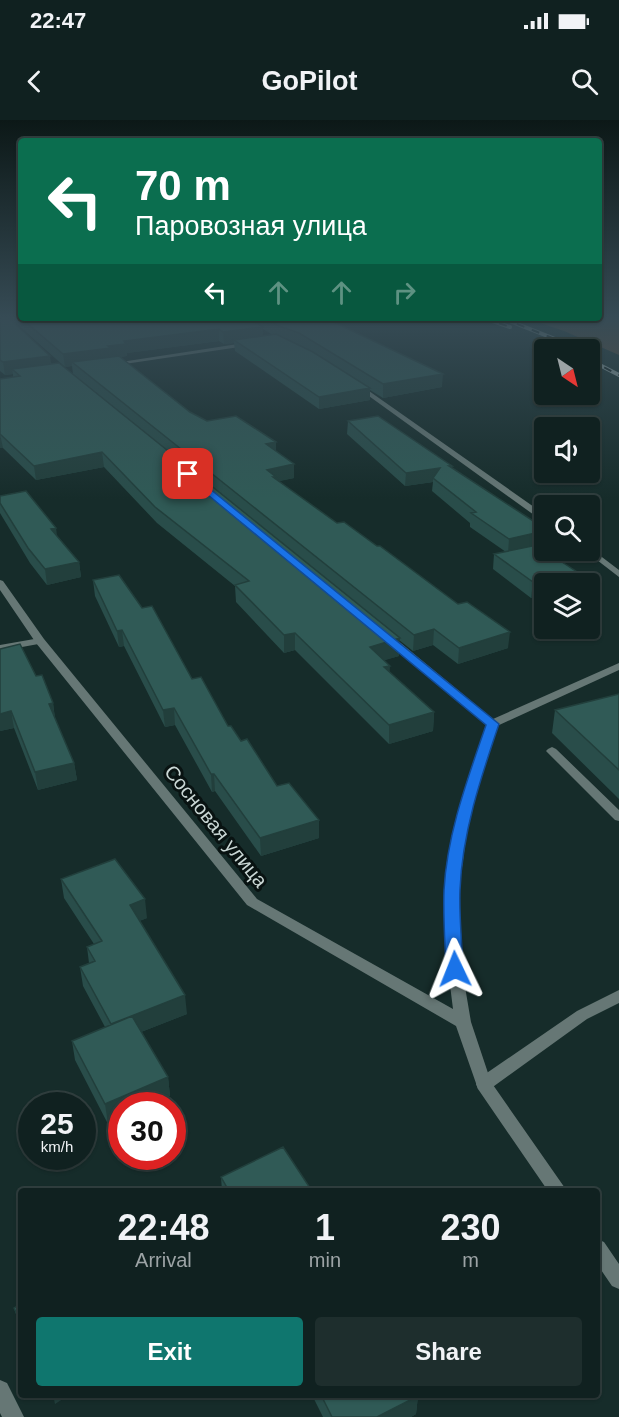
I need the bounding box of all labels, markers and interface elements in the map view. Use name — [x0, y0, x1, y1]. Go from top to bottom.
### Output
text: 22:47 — [30, 8, 86, 33]
icon: back — [18, 65, 51, 98]
icon: search — [568, 65, 601, 98]
text: GoPilot — [262, 66, 358, 96]
icon: left — [36, 162, 114, 240]
text: 70 m — [135, 162, 231, 209]
text: Паровозная улица — [135, 211, 367, 241]
icon: left — [199, 276, 232, 309]
icon: ahead — [262, 276, 295, 309]
icon: ahead — [325, 276, 358, 309]
icon: right — [388, 276, 421, 309]
north arrow — [534, 339, 600, 405]
map controls — [534, 339, 600, 639]
button: sound — [534, 417, 600, 483]
pin — [162, 448, 213, 499]
icon: arrive — [171, 457, 204, 490]
button: search — [534, 495, 600, 561]
button: layers — [534, 573, 600, 639]
street label: Сосновая улица — [160, 761, 272, 892]
position arrow — [423, 937, 487, 1001]
speed limit sign: 30 — [108, 1092, 186, 1170]
text: 25 — [40, 1107, 74, 1140]
text: km/h — [41, 1138, 73, 1155]
text: 22:48 — [117, 1207, 209, 1248]
text: 1 — [315, 1207, 335, 1248]
text: 230 — [440, 1207, 501, 1248]
text: Arrival — [135, 1249, 192, 1271]
text: min — [309, 1249, 341, 1271]
text: m — [462, 1249, 479, 1271]
button: Exit — [36, 1317, 303, 1386]
button: Share — [315, 1317, 582, 1386]

